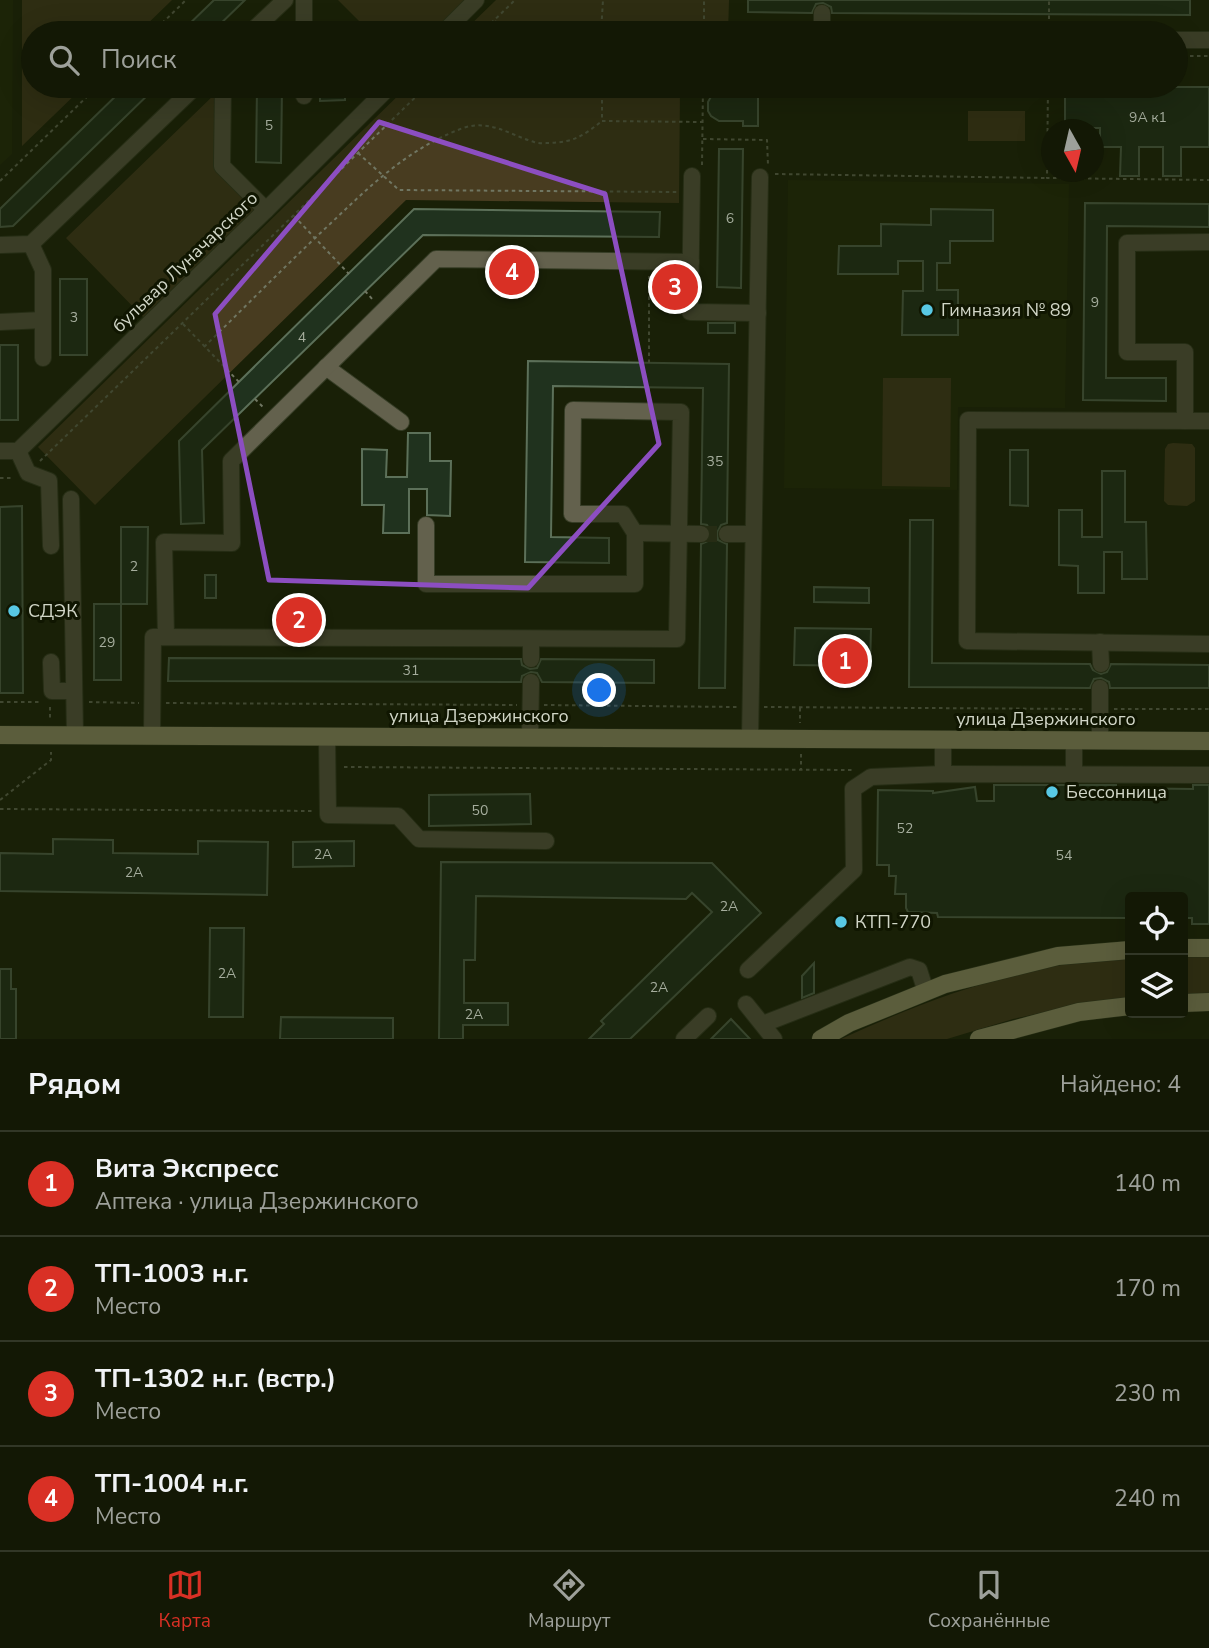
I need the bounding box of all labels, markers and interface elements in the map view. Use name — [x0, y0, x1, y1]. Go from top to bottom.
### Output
search box — [21, 21, 1188, 98]
icon: search — [45, 41, 83, 79]
text: Поиск — [101, 42, 177, 77]
house number: 9А к1 — [1129, 108, 1167, 127]
house number: 5 — [265, 116, 273, 135]
north arrow — [1041, 119, 1104, 182]
street label: бульвар Луначарского — [107, 186, 263, 338]
house number: 6 — [726, 209, 734, 228]
pin: 4 — [489, 246, 535, 298]
pin: 3 — [652, 261, 698, 313]
house number: 9 — [1091, 293, 1099, 312]
place label: Гимназия № 89 — [941, 298, 1071, 322]
marker: Гимназия № 89 — [919, 302, 935, 318]
house number: 3 — [70, 308, 78, 327]
house number: 4 — [298, 328, 306, 347]
house number: 35 — [707, 452, 723, 471]
house number: 2 — [130, 557, 138, 576]
pin: 2 — [276, 594, 322, 646]
place label: СДЭК — [28, 599, 78, 623]
marker: СДЭК — [6, 603, 22, 619]
house number: 29 — [99, 633, 115, 652]
pin: 1 — [822, 635, 868, 687]
house number: 31 — [403, 661, 419, 680]
your location — [582, 673, 616, 707]
street label: улица Дзержинского — [389, 704, 569, 728]
street label: улица Дзержинского — [956, 707, 1136, 731]
place label: Бессонница — [1066, 780, 1167, 804]
marker: Бессонница — [1044, 784, 1060, 800]
house number: 50 — [472, 801, 488, 820]
house number: 52 — [897, 819, 913, 838]
house number: 2А — [314, 845, 332, 864]
house number: 54 — [1056, 846, 1072, 865]
house number: 2А — [125, 863, 143, 882]
map controls — [1125, 892, 1188, 1018]
button: locate — [1125, 892, 1188, 955]
house number: 2А — [720, 897, 738, 916]
place label: КТП-770 — [855, 910, 931, 934]
marker: КТП-770 — [833, 914, 849, 930]
button: layers — [1125, 955, 1188, 1018]
house number: 2А — [218, 964, 236, 983]
house number: 2А — [650, 978, 668, 997]
house number: 2А — [465, 1005, 483, 1024]
text: Рядом — [28, 1064, 121, 1105]
text: Найдено: 4 — [1060, 1069, 1181, 1100]
text: Вита Экспресс — [95, 1151, 279, 1186]
text: 1 — [44, 1168, 58, 1199]
text: 140 m — [1114, 1168, 1181, 1199]
text: Аптека · улица Дзержинского — [95, 1186, 419, 1217]
text: ТП-1003 н.г. — [95, 1256, 249, 1291]
text: 2 — [44, 1273, 58, 1304]
text: 170 m — [1114, 1273, 1181, 1304]
text: Место — [95, 1291, 161, 1322]
text: ТП-1302 н.г. (встр.) — [95, 1361, 336, 1396]
text: 3 — [44, 1378, 58, 1409]
text: 230 m — [1114, 1378, 1181, 1409]
text: Место — [95, 1396, 161, 1427]
text: ТП-1004 н.г. — [95, 1466, 249, 1501]
text: 4 — [44, 1483, 58, 1514]
text: 240 m — [1114, 1483, 1181, 1514]
text: Место — [95, 1501, 161, 1532]
tab: Карта — [159, 1566, 211, 1634]
tab: Маршрут — [528, 1566, 611, 1634]
tab: Сохранённые — [928, 1566, 1050, 1634]

